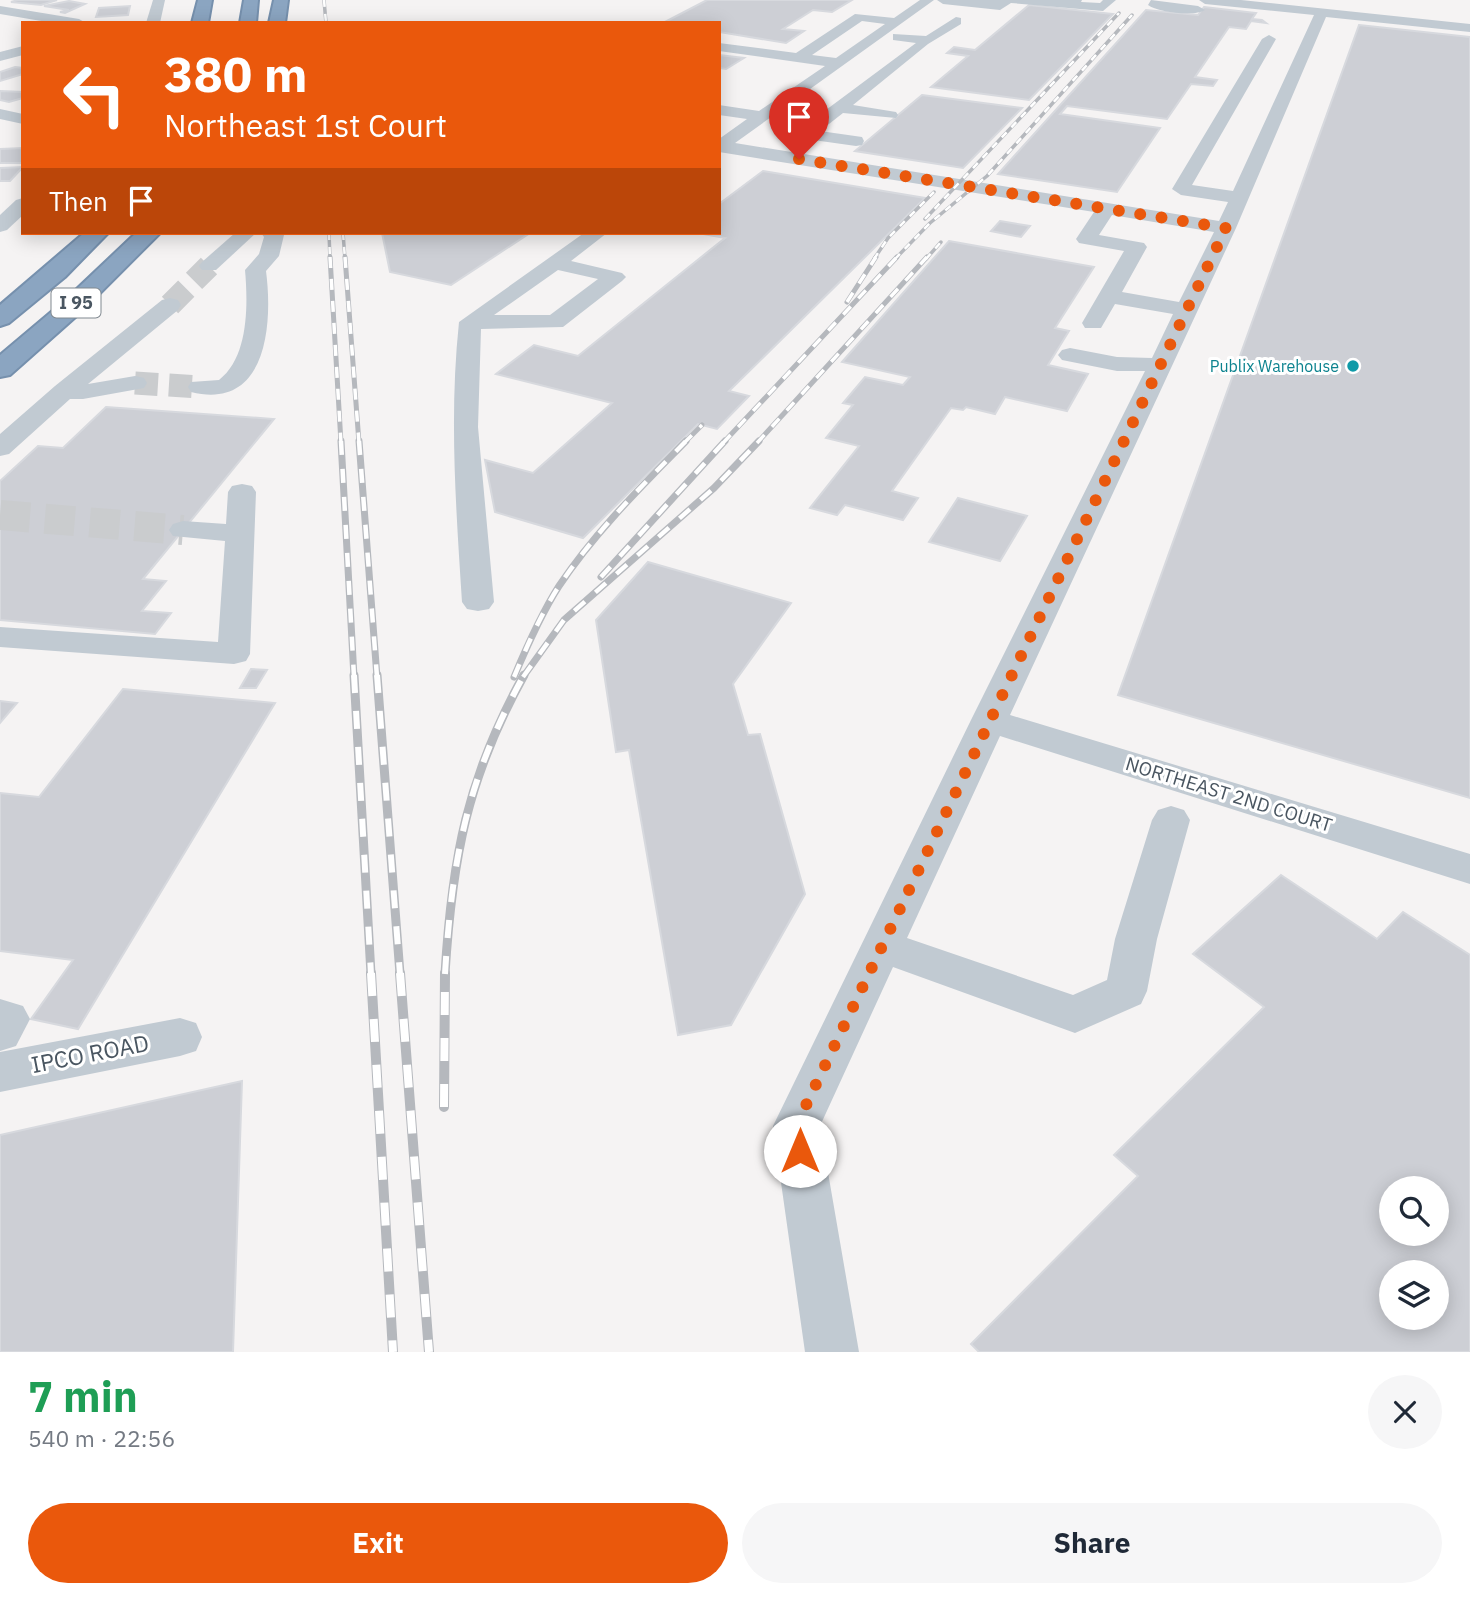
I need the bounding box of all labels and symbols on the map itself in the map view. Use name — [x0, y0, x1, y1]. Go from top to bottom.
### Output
pin — [769, 87, 829, 159]
road number: I 95 — [52, 288, 100, 318]
place label: Publix Warehouse — [1210, 356, 1339, 376]
marker: Publix Warehouse — [1345, 358, 1361, 374]
street label: NORTHEAST 2ND COURT — [1123, 751, 1335, 837]
street label: IPCO ROAD — [28, 1027, 151, 1079]
position arrow — [763, 1114, 837, 1188]

